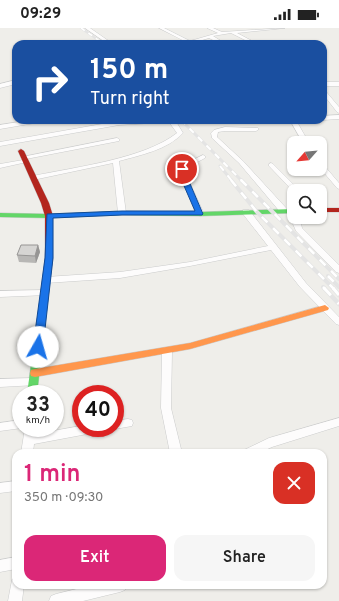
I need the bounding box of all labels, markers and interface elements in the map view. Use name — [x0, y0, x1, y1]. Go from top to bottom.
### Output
text: 09:29 — [20, 5, 61, 24]
text: 150 m — [90, 53, 168, 89]
icon: right — [24, 56, 76, 108]
text: Turn right — [90, 88, 170, 111]
north arrow — [287, 136, 327, 176]
map controls — [287, 136, 327, 224]
pin — [165, 152, 199, 186]
icon: arrive — [171, 158, 193, 180]
button: search — [287, 184, 327, 224]
position arrow — [17, 326, 59, 368]
speed limit sign: 40 — [72, 385, 124, 437]
text: 33 — [26, 393, 50, 419]
text: km/h — [26, 414, 50, 427]
text: 1 min — [24, 460, 81, 490]
button: close — [273, 462, 315, 504]
text: 350 m · 09:30 — [24, 490, 103, 506]
button: Exit — [24, 535, 166, 581]
button: Share — [174, 535, 315, 581]

